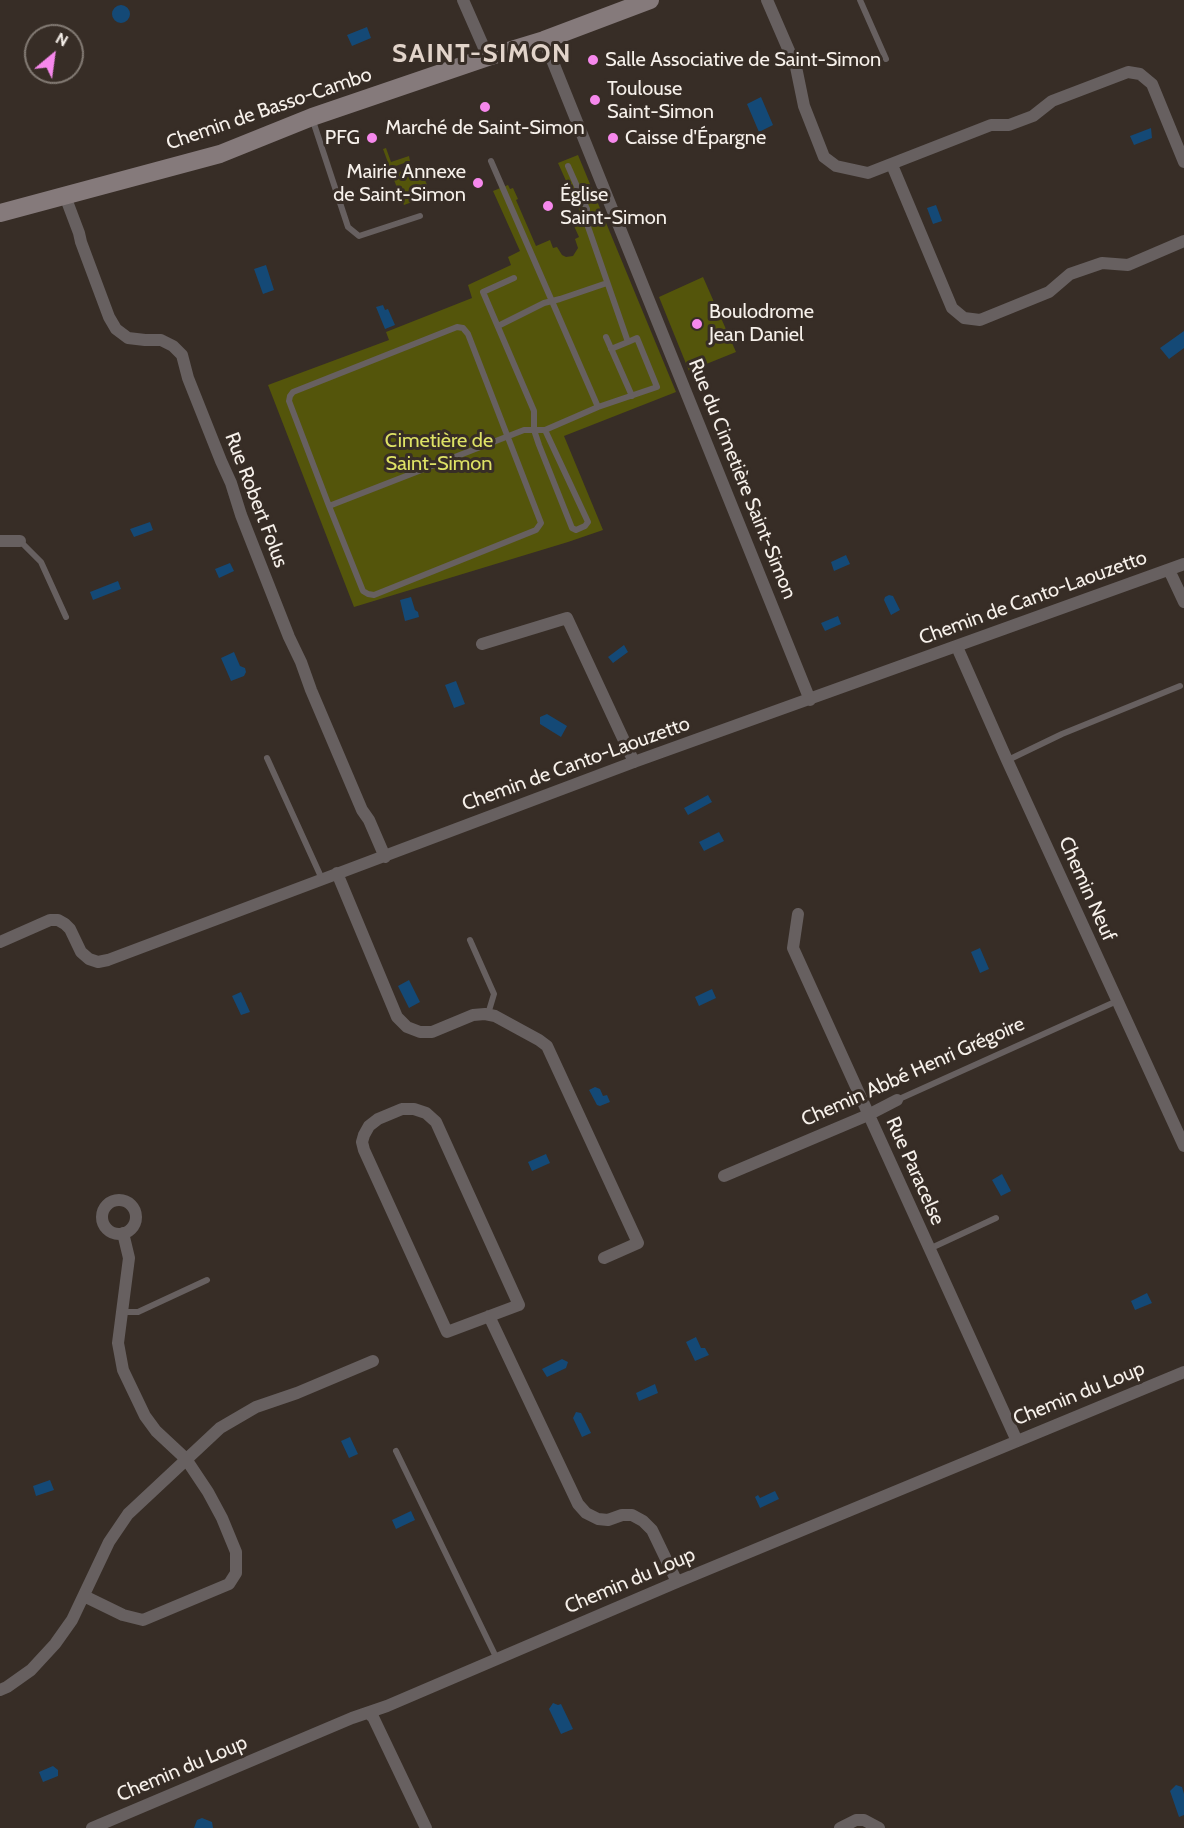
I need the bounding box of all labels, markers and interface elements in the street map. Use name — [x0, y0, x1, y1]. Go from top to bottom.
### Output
north arrow — [24, 24, 84, 84]
text: N — [52, 29, 72, 51]
district label: SAINT-SIMON — [392, 38, 572, 70]
place label: Salle Associative de Saint-Simon — [605, 48, 881, 72]
marker: Salle Associative de Saint-Simon — [586, 53, 600, 67]
street label: Chemin de Basso-Cambo — [163, 63, 375, 155]
place label: Toulouse Saint-Simon — [607, 77, 714, 124]
marker: Toulouse Saint-Simon — [588, 93, 602, 107]
marker: Marché de Saint-Simon — [478, 100, 492, 114]
place label: Marché de Saint-Simon — [385, 116, 585, 140]
place label: PFG — [325, 126, 360, 150]
place label: Caisse d'Épargne — [625, 126, 766, 150]
marker: PFG — [365, 131, 379, 145]
marker: Caisse d'Épargne — [606, 131, 620, 145]
place label: Mairie Annexe de Saint-Simon — [333, 160, 466, 207]
marker: Mairie Annexe de Saint-Simon — [471, 176, 485, 190]
place label: Église Saint-Simon — [560, 183, 667, 230]
marker: Église Saint-Simon — [541, 199, 555, 213]
place label: Boulodrome Jean Daniel — [709, 300, 814, 347]
marker: Boulodrome Jean Daniel — [690, 317, 704, 331]
street label: Rue du Cimetière Saint-Simon — [683, 355, 801, 603]
street label: Rue Robert Folus — [219, 429, 293, 571]
park label: Cimetière de Saint-Simon — [385, 429, 493, 476]
street label: Chemin de Canto-Laouzetto — [916, 546, 1150, 650]
street label: Chemin de Canto-Laouzetto — [459, 712, 693, 816]
street label: Chemin Neuf — [1053, 833, 1121, 945]
street label: Chemin Abbé Henri Grégoire — [798, 1012, 1028, 1132]
street label: Rue Paracelse — [880, 1113, 950, 1229]
street label: Chemin du Loup — [1010, 1357, 1148, 1431]
street label: Chemin du Loup — [561, 1543, 699, 1619]
street label: Chemin du Loup — [113, 1731, 251, 1807]

